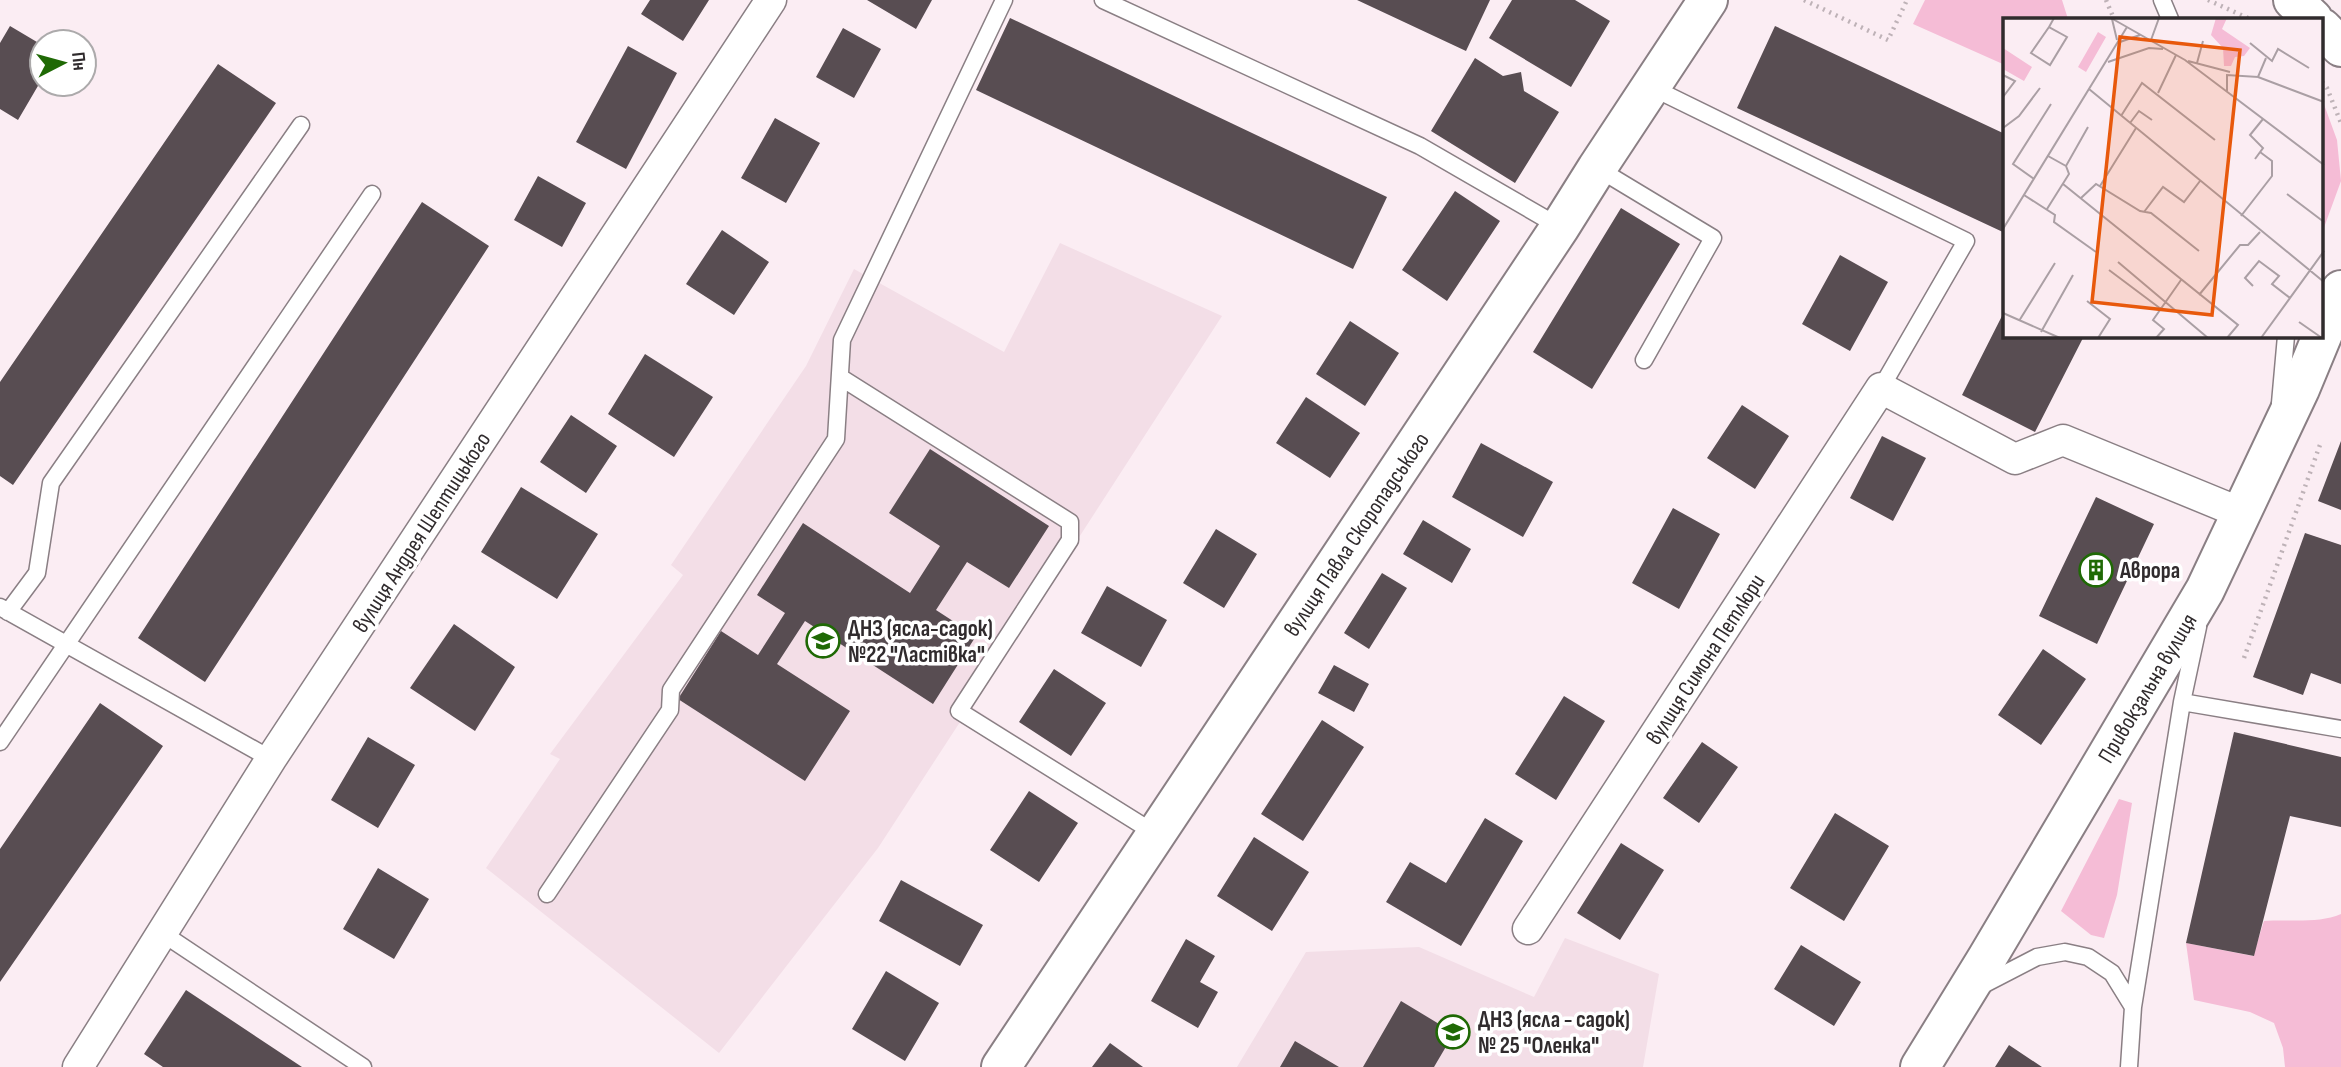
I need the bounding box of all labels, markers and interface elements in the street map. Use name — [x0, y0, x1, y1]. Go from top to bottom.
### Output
inset map — [2003, 18, 2324, 338]
north arrow — [28, 28, 98, 98]
text: Пн — [66, 51, 91, 72]
street label: вулиця Андрея Шептицького — [347, 427, 497, 638]
street label: вулиця Павла Скоропадського — [1278, 427, 1436, 642]
building icon: Аврора — [2077, 551, 2115, 589]
place label: Аврора — [2119, 557, 2180, 585]
street label: вулиця Симона Петлюри — [1640, 569, 1771, 750]
street label: Привокзальна вулиця — [2092, 609, 2203, 768]
place label: ДНЗ (ясла-садок) №22 "Ластівка" — [848, 615, 993, 669]
school or university icon: ДНЗ (ясла-садок) №22 "Ластівка" — [804, 622, 842, 660]
place label: ДНЗ (ясла - садок) № 25 "Оленка" — [1478, 1006, 1630, 1060]
school or university icon: ДНЗ (ясла - садок) № 25 "Оленка" — [1434, 1013, 1472, 1051]

